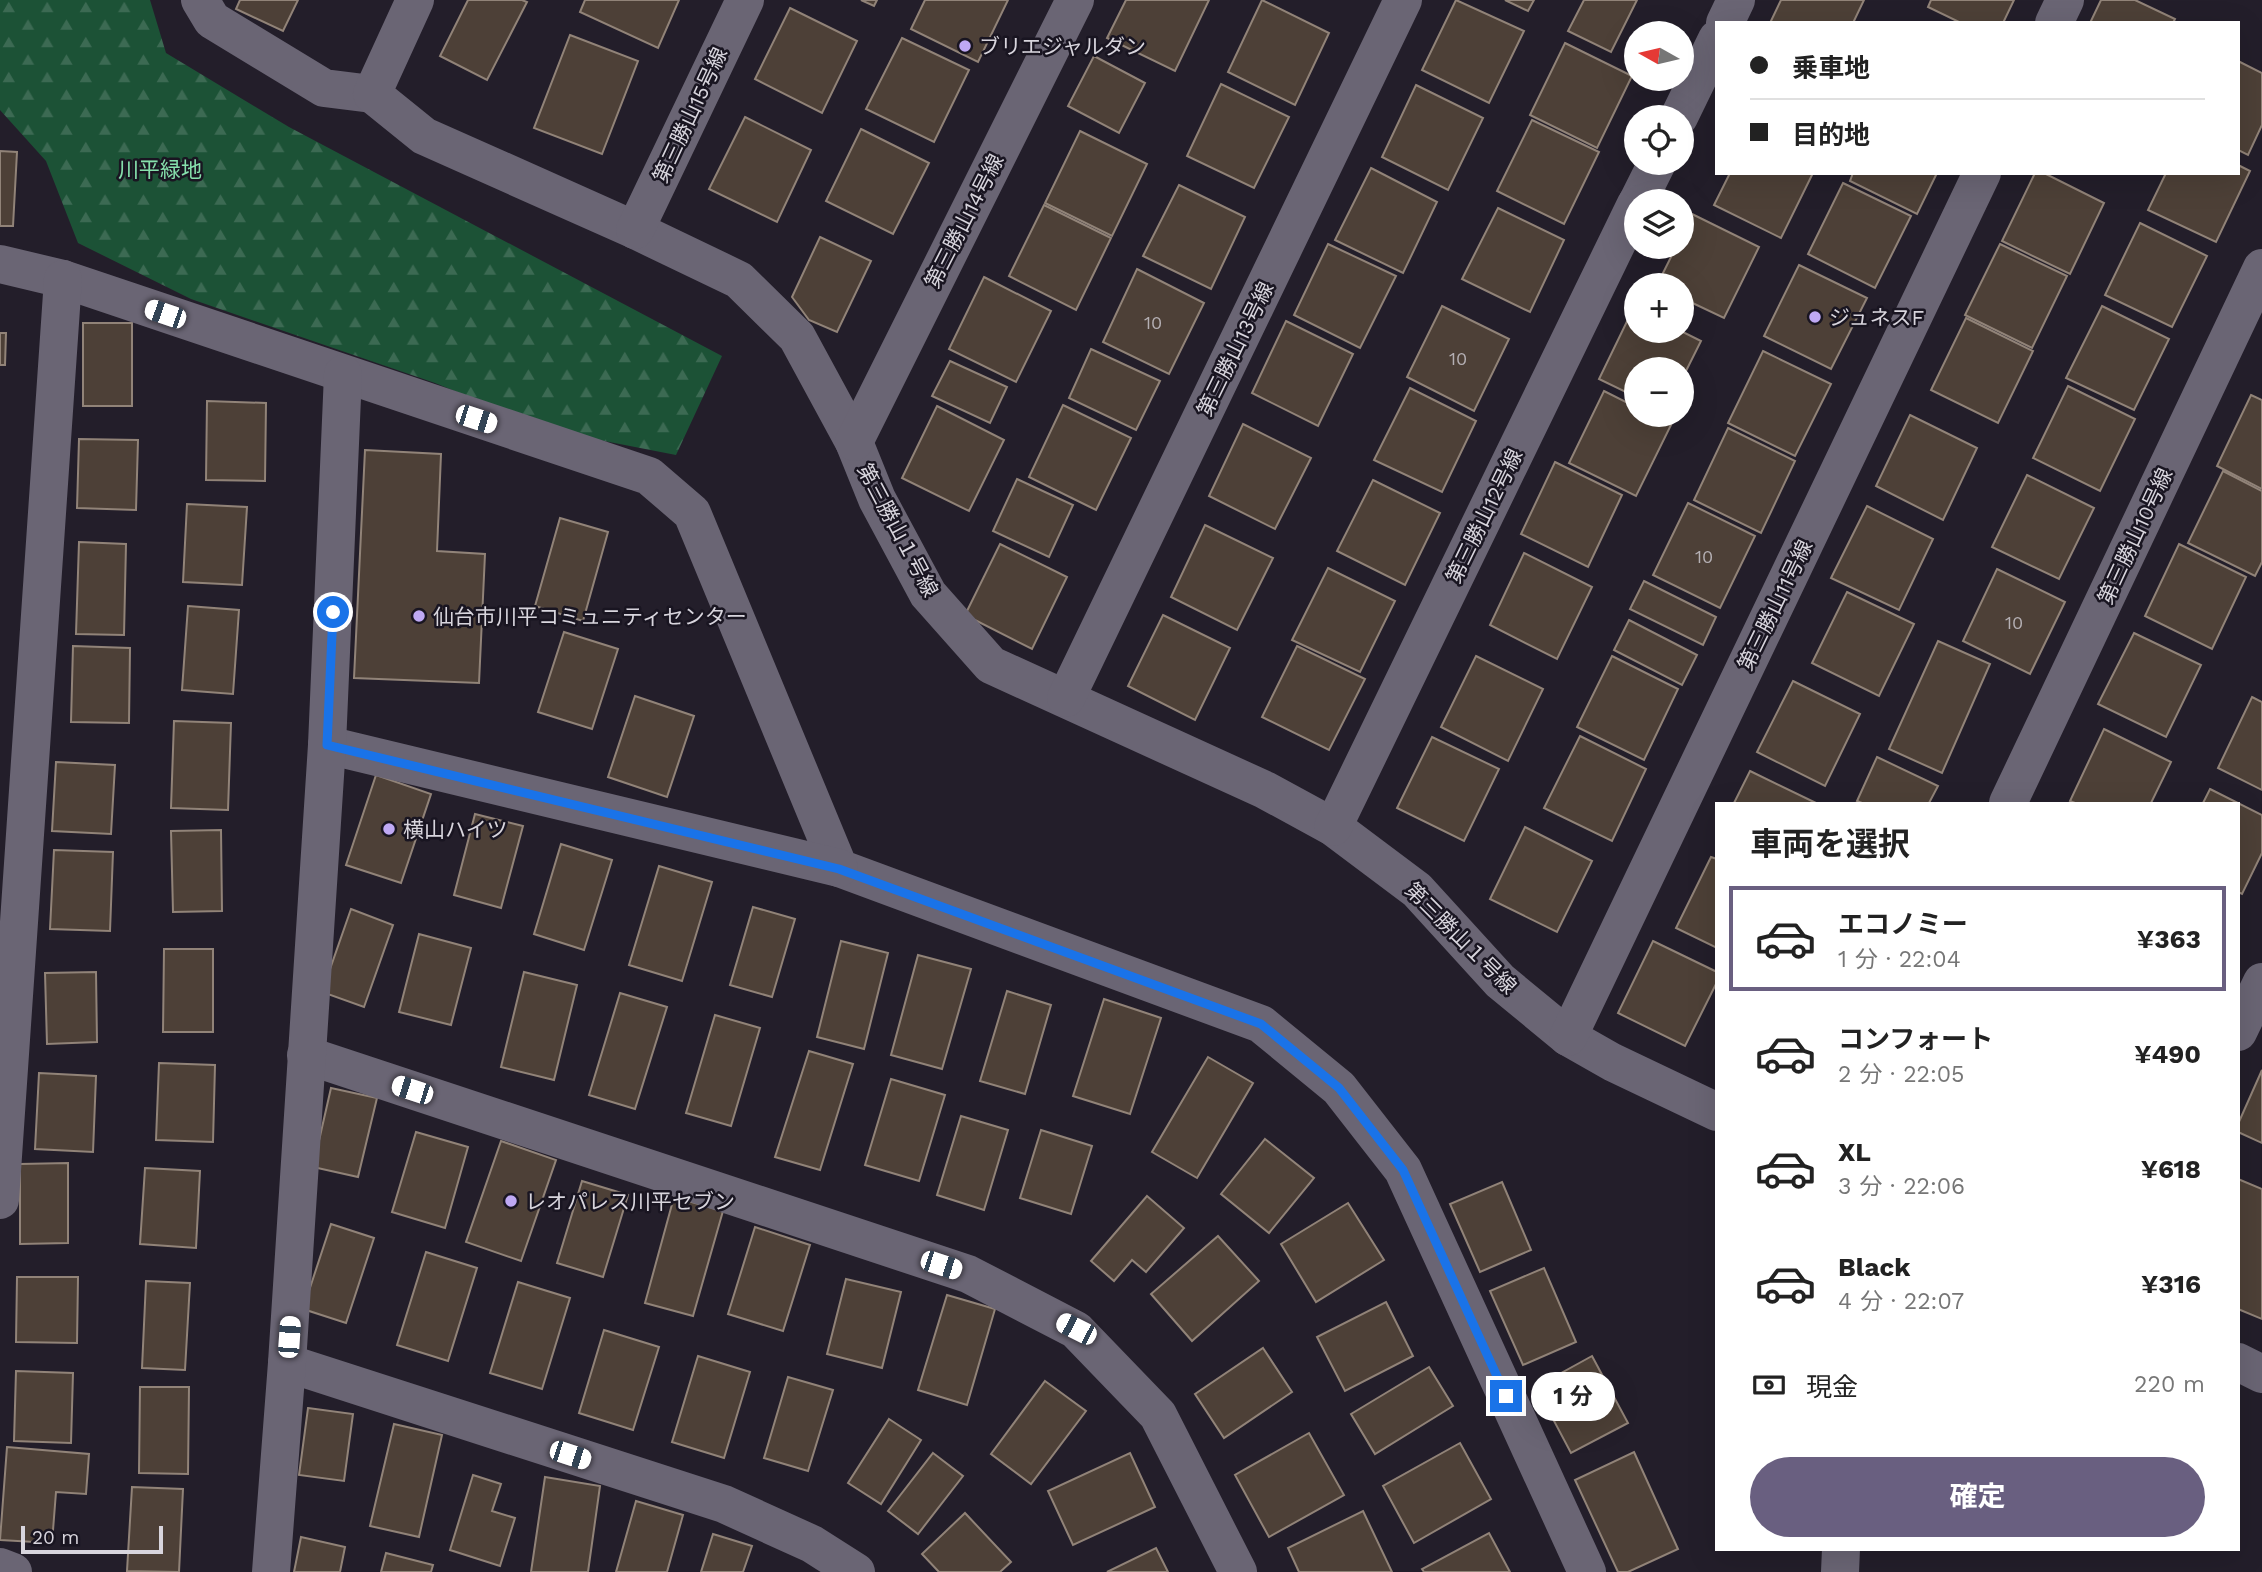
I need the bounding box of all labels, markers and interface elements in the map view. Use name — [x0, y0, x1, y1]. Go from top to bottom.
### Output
north arrow — [1624, 21, 1694, 91]
map controls — [1624, 21, 1694, 427]
place label: ブリエジャルダン — [979, 34, 1146, 59]
marker: ブリエジャルダン — [957, 38, 973, 54]
street label: 第三勝山15号線 — [648, 43, 732, 187]
text: 乗車地 — [1792, 53, 1870, 83]
button: locate — [1624, 105, 1694, 175]
text: 目的地 — [1792, 120, 1870, 150]
street label: 第三勝山14号線 — [919, 150, 1009, 292]
park label: 川平緑地 — [118, 157, 202, 182]
button: layers — [1624, 189, 1694, 259]
button: + — [1624, 273, 1694, 343]
street label: 第三勝山13号線 — [1192, 278, 1278, 420]
car — [142, 297, 189, 331]
place label: ジュネスF — [1829, 305, 1924, 330]
marker: ジュネスF — [1807, 309, 1823, 325]
house number: 10 — [1144, 312, 1162, 333]
house number: 10 — [1449, 348, 1467, 369]
button: − — [1624, 357, 1694, 427]
car — [453, 403, 500, 435]
street label: 第三勝山12号線 — [1441, 445, 1527, 587]
street label: 第三勝山１号線 — [852, 459, 944, 601]
street label: 第三勝山10号線 — [2093, 464, 2177, 608]
street label: 第三勝山11号線 — [1733, 536, 1817, 674]
house number: 10 — [1695, 546, 1713, 567]
route start — [317, 596, 349, 628]
place label: 仙台市川平コミュニティセンター — [433, 604, 747, 629]
marker: 仙台市川平コミュニティセンター — [411, 608, 427, 624]
house number: 10 — [2005, 612, 2023, 633]
place label: 横山ハイツ — [403, 817, 508, 842]
marker: 横山ハイツ — [381, 821, 397, 837]
text: 車両を選択 — [1750, 825, 1910, 863]
street label: 第三勝山１号線 — [1400, 877, 1522, 999]
icon: car — [1754, 907, 1817, 970]
text: エコノミー — [1838, 909, 1968, 939]
text: ¥363 — [2137, 924, 2201, 954]
text: 1 分 · 22:04 — [1838, 946, 1961, 973]
icon: car — [1754, 1022, 1817, 1085]
text: コンフォート — [1838, 1024, 1993, 1054]
text: ¥490 — [2134, 1039, 2201, 1069]
text: 2 分 · 22:05 — [1838, 1061, 1964, 1088]
car — [389, 1074, 436, 1106]
icon: car — [1754, 1137, 1817, 1200]
text: XL — [1838, 1137, 1871, 1167]
text: ¥618 — [2141, 1154, 2201, 1184]
text: 3 分 · 22:06 — [1838, 1173, 1965, 1200]
place label: レオパレス川平セブン — [525, 1189, 735, 1214]
marker: レオパレス川平セブン — [503, 1193, 519, 1209]
car — [918, 1249, 965, 1281]
icon: car — [1754, 1252, 1817, 1315]
text: Black — [1838, 1252, 1910, 1282]
text: ¥316 — [2141, 1269, 2201, 1299]
text: 4 分 · 22:07 — [1838, 1288, 1964, 1315]
car — [1053, 1310, 1100, 1348]
car — [278, 1315, 301, 1359]
icon: cash — [1750, 1366, 1788, 1404]
text: 220 m — [2134, 1371, 2205, 1398]
callout: 1 分 — [1530, 1372, 1614, 1420]
text: 現金 — [1806, 1372, 1858, 1402]
route end — [1490, 1380, 1522, 1412]
text: 1 分 — [1553, 1383, 1593, 1410]
car — [547, 1439, 594, 1471]
button: 確定 — [1750, 1457, 2205, 1537]
scale bar — [21, 1523, 163, 1555]
text: 20 m — [32, 1526, 79, 1549]

